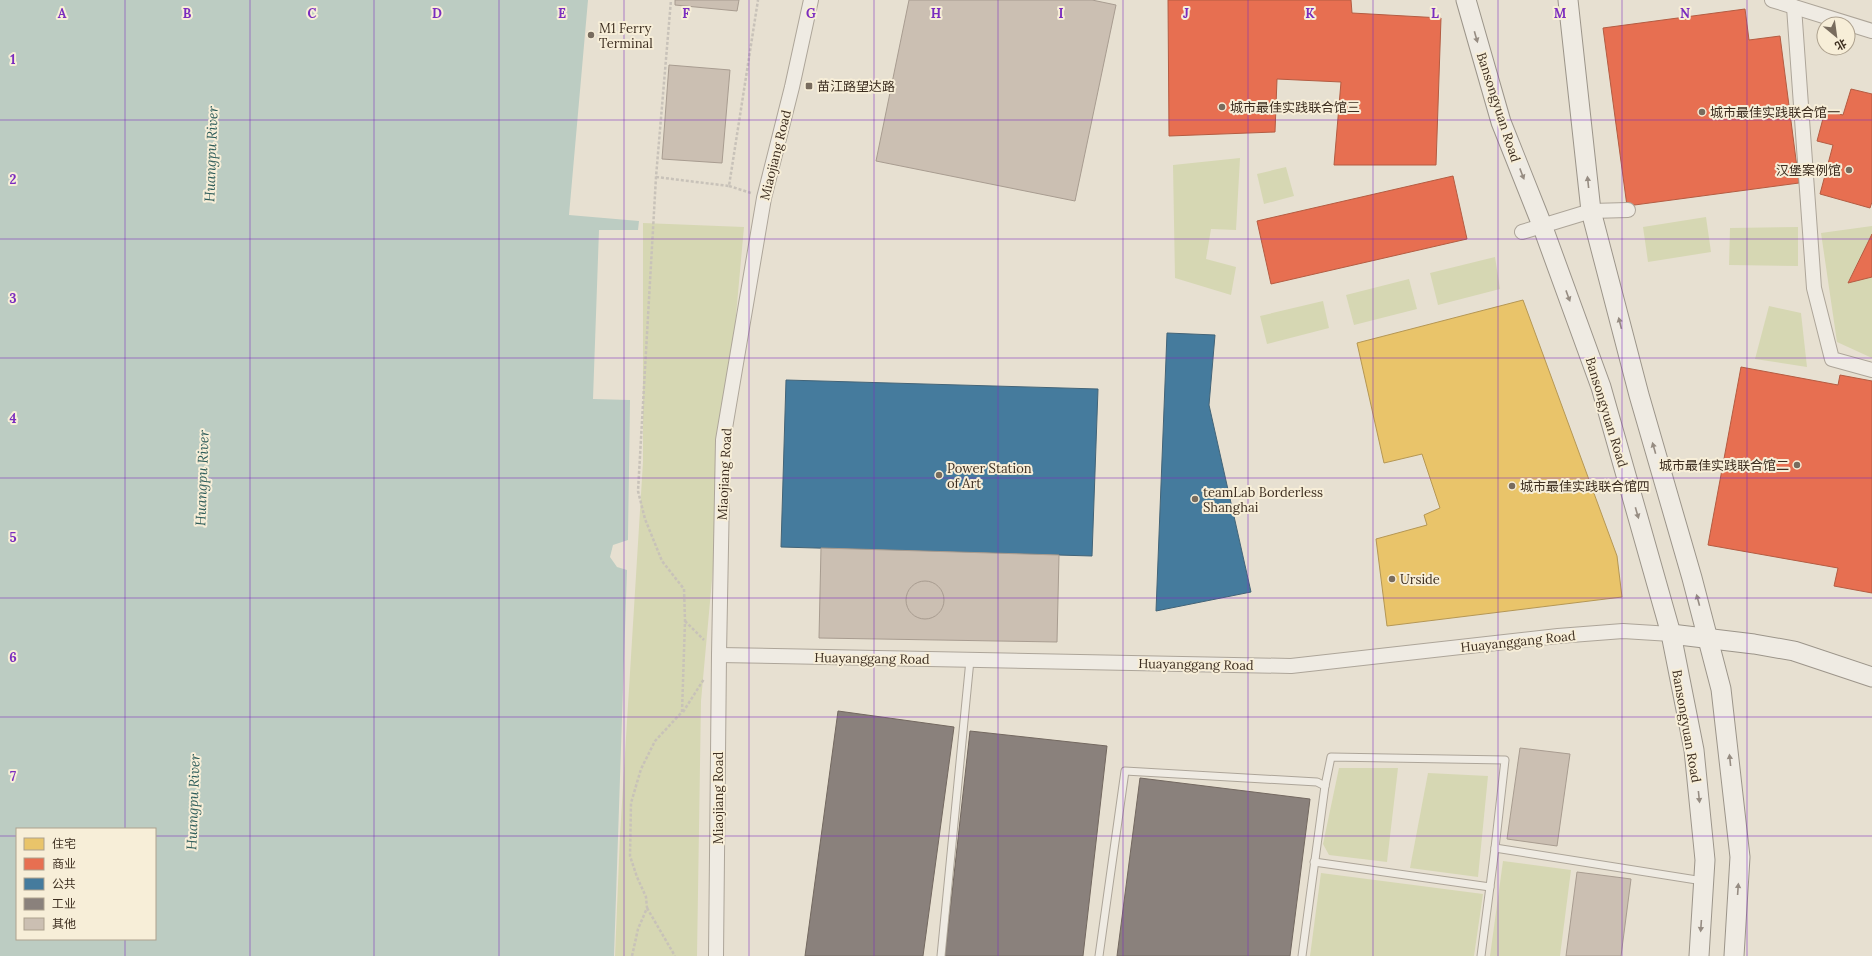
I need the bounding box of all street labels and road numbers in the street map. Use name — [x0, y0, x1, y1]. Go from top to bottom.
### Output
street label: Bansongyuan Road — [1473, 50, 1524, 164]
street label: Miaojiang Road — [756, 108, 795, 202]
street label: Bansongyuan Road — [1582, 355, 1631, 470]
street label: Miaojiang Road — [714, 427, 735, 521]
street label: Huayanggang Road — [1460, 627, 1577, 656]
street label: Huayanggang Road — [814, 649, 930, 668]
street label: Huayanggang Road — [1138, 655, 1254, 674]
street label: Bansongyuan Road — [1668, 668, 1705, 784]
street label: Miaojiang Road — [710, 752, 727, 844]

